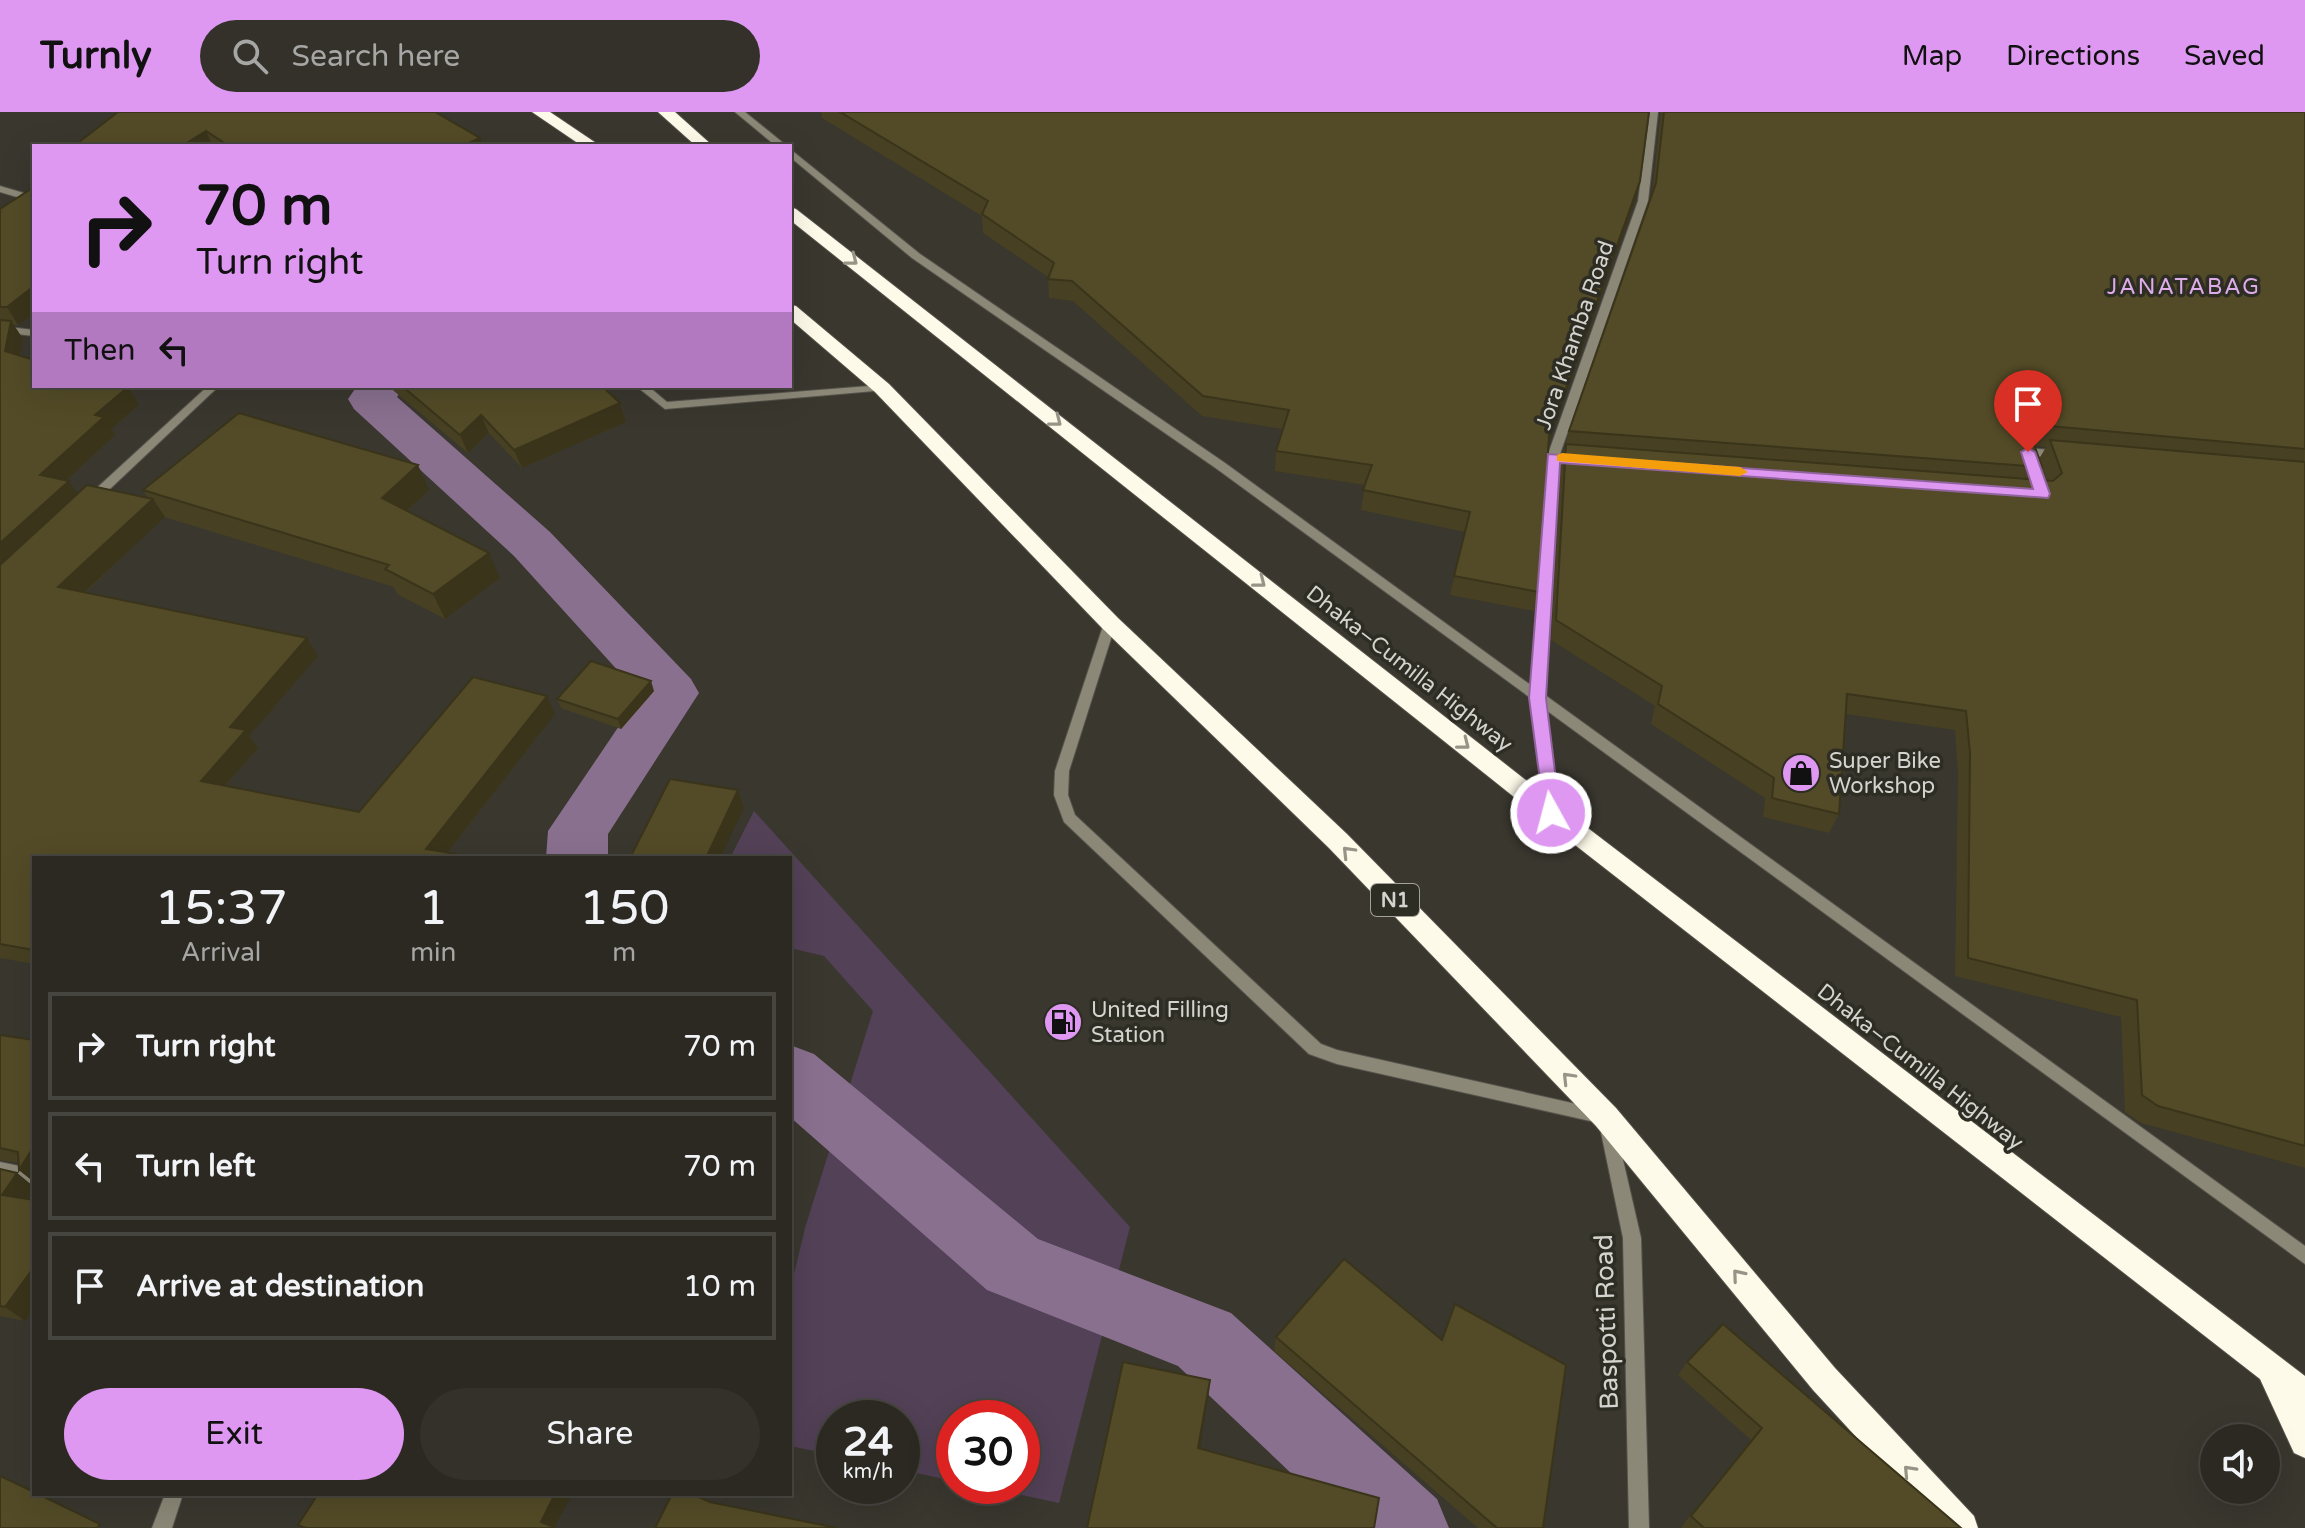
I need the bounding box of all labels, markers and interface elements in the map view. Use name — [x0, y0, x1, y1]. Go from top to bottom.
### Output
search box — [200, 20, 760, 92]
text: Turnly — [40, 33, 152, 79]
icon: search — [228, 34, 272, 78]
text: Search here — [292, 38, 460, 75]
text: Map — [1902, 39, 1962, 73]
text: Directions — [2006, 39, 2140, 73]
text: Saved — [2184, 39, 2265, 73]
text: 70 m — [196, 173, 332, 240]
icon: right — [64, 176, 168, 280]
street label: Jora Khamba Road — [1530, 237, 1619, 433]
text: Turn right — [196, 241, 363, 284]
one-way arrow — [843, 250, 858, 264]
district label: JANATABAG — [2107, 274, 2261, 300]
icon: left — [152, 328, 196, 372]
text: Then — [64, 332, 136, 369]
pin — [1994, 370, 2062, 452]
icon: arrive — [2006, 382, 2050, 426]
one-way arrow — [1047, 411, 1062, 425]
one-way arrow — [1251, 572, 1265, 587]
street label: Dhaka–Cumilla Highway — [1301, 580, 1518, 758]
one-way arrow — [1455, 734, 1470, 748]
place label: Super Bike Workshop — [1829, 748, 1941, 799]
shop icon: Super Bike Workshop — [1780, 752, 1822, 794]
position arrow — [1509, 771, 1593, 855]
one-way arrow — [1343, 847, 1357, 861]
text: 15:37 — [155, 880, 288, 938]
text: 1 — [418, 880, 448, 938]
text: 150 — [579, 880, 669, 938]
road number: N1 — [1371, 884, 1419, 916]
text: Arrival — [181, 937, 261, 968]
text: min — [410, 937, 456, 968]
text: m — [612, 937, 636, 968]
street label: Dhaka–Cumilla Highway — [1812, 978, 2029, 1156]
place label: United Filling Station — [1091, 997, 1229, 1048]
fuel station icon: United Filling Station — [1042, 1001, 1084, 1043]
icon: right — [68, 1024, 112, 1068]
text: Turn right — [136, 1028, 276, 1065]
text: 70 m — [683, 1028, 756, 1065]
one-way arrow — [1563, 1073, 1577, 1087]
icon: left — [68, 1144, 112, 1188]
text: Turn left — [136, 1148, 255, 1185]
text: 70 m — [683, 1148, 756, 1185]
street label: Baspotti Road — [1588, 1234, 1625, 1410]
icon: arrive — [68, 1264, 112, 1308]
text: Arrive at destination — [136, 1268, 424, 1305]
text: 10 m — [683, 1268, 756, 1305]
one-way arrow — [1733, 1270, 1748, 1284]
button: Exit — [64, 1388, 404, 1480]
button: Share — [420, 1388, 760, 1480]
speed limit sign: 30 — [936, 1400, 1040, 1504]
text: 24 — [843, 1418, 893, 1466]
map controls — [2200, 1424, 2280, 1504]
button: sound — [2200, 1424, 2280, 1504]
text: km/h — [843, 1460, 893, 1484]
one-way arrow — [1904, 1465, 1918, 1480]

